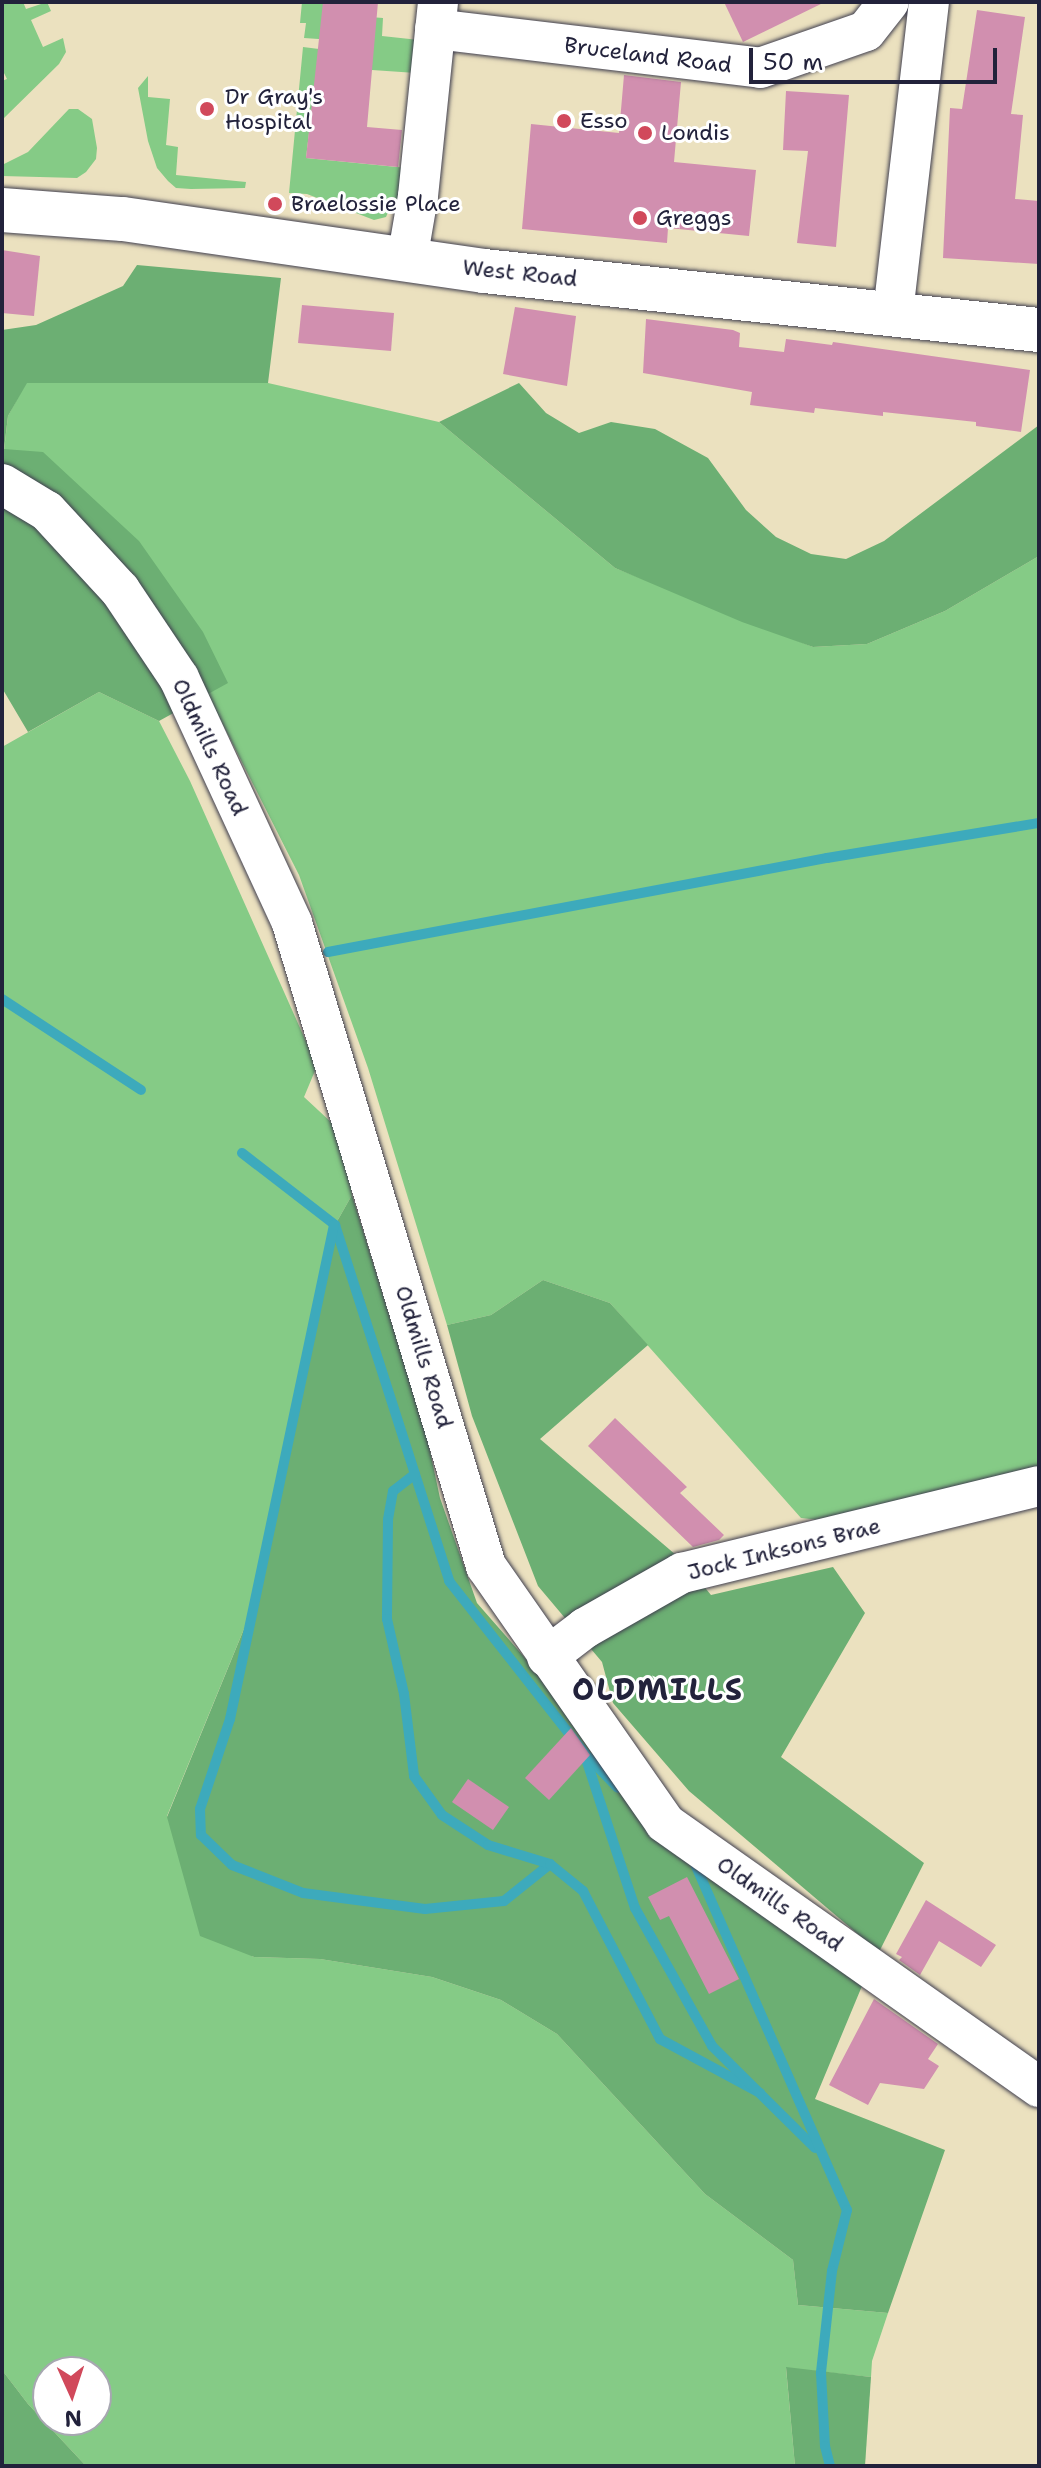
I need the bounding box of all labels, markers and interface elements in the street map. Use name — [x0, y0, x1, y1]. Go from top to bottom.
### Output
street label: Bruceland Road — [563, 32, 733, 78]
scale bar — [753, 32, 1001, 82]
text: 50 m — [763, 46, 823, 78]
place label: Dr Gray's Hospital — [225, 83, 323, 134]
marker: Dr Gray's Hospital — [196, 98, 218, 120]
place label: Esso — [580, 108, 628, 134]
marker: Esso — [555, 112, 573, 130]
place label: Londis — [661, 120, 730, 146]
marker: Londis — [636, 124, 654, 142]
place label: Braelossie Place — [291, 191, 461, 217]
marker: Braelossie Place — [266, 195, 284, 213]
place label: Greggs — [656, 205, 732, 231]
marker: Greggs — [631, 209, 649, 227]
street label: West Road — [461, 254, 579, 292]
street label: Oldmills Road — [167, 674, 253, 820]
street label: Oldmills Road — [390, 1282, 458, 1432]
street label: Jock Inksons Brae — [685, 1512, 883, 1586]
district label: OLDMILLS — [572, 1672, 744, 1708]
street label: Oldmills Road — [712, 1851, 848, 1957]
north arrow — [32, 2356, 112, 2436]
text: N — [64, 2404, 83, 2433]

